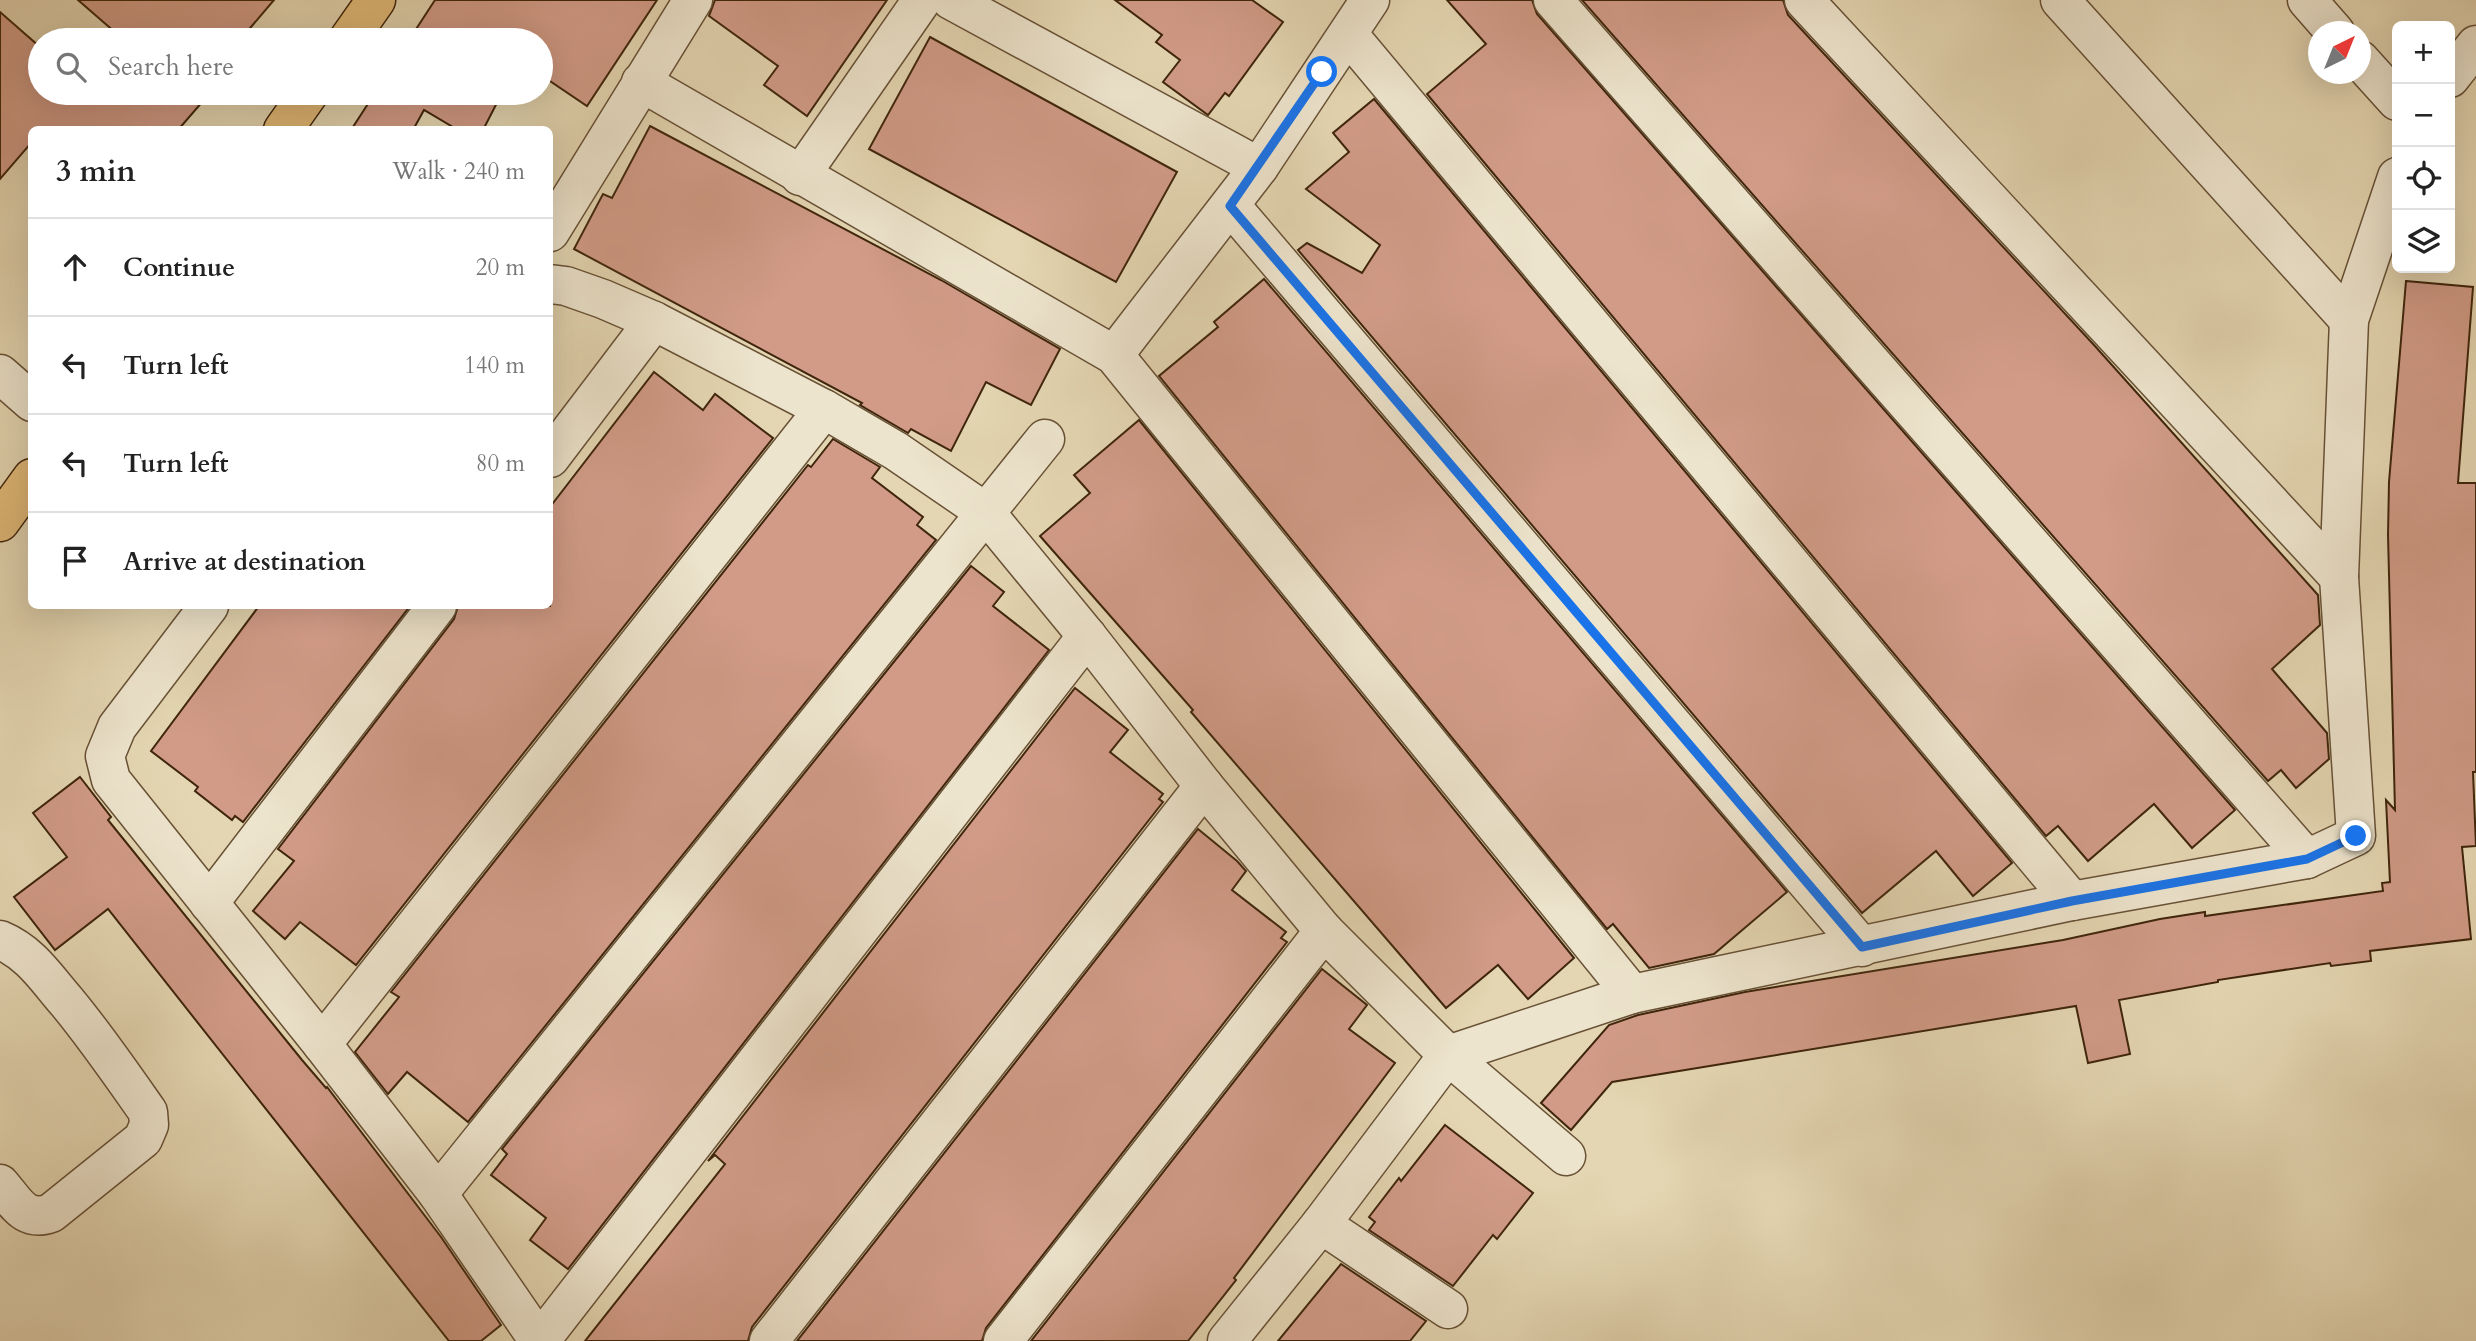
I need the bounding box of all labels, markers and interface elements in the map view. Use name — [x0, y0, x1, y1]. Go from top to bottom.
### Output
north arrow — [2308, 21, 2371, 84]
map controls — [2392, 21, 2455, 273]
button: + — [2392, 21, 2455, 84]
search box — [28, 28, 553, 105]
icon: search — [52, 48, 90, 86]
text: Search here — [108, 49, 234, 84]
route start — [1306, 56, 1337, 87]
button: − — [2392, 84, 2455, 147]
button: locate — [2392, 147, 2455, 210]
text: 3 min — [56, 151, 136, 192]
text: Walk · 240 m — [392, 156, 525, 187]
button: layers — [2392, 210, 2455, 273]
icon: ahead — [56, 248, 94, 286]
text: Continue — [123, 250, 235, 285]
text: 20 m — [476, 252, 525, 283]
icon: left — [56, 346, 94, 384]
text: Turn left — [123, 348, 228, 383]
text: 140 m — [464, 350, 525, 381]
icon: left — [56, 444, 94, 482]
text: Turn left — [123, 446, 228, 481]
text: 80 m — [476, 448, 525, 479]
icon: arrive — [56, 542, 94, 580]
text: Arrive at destination — [123, 544, 366, 579]
route end — [2340, 820, 2371, 851]

